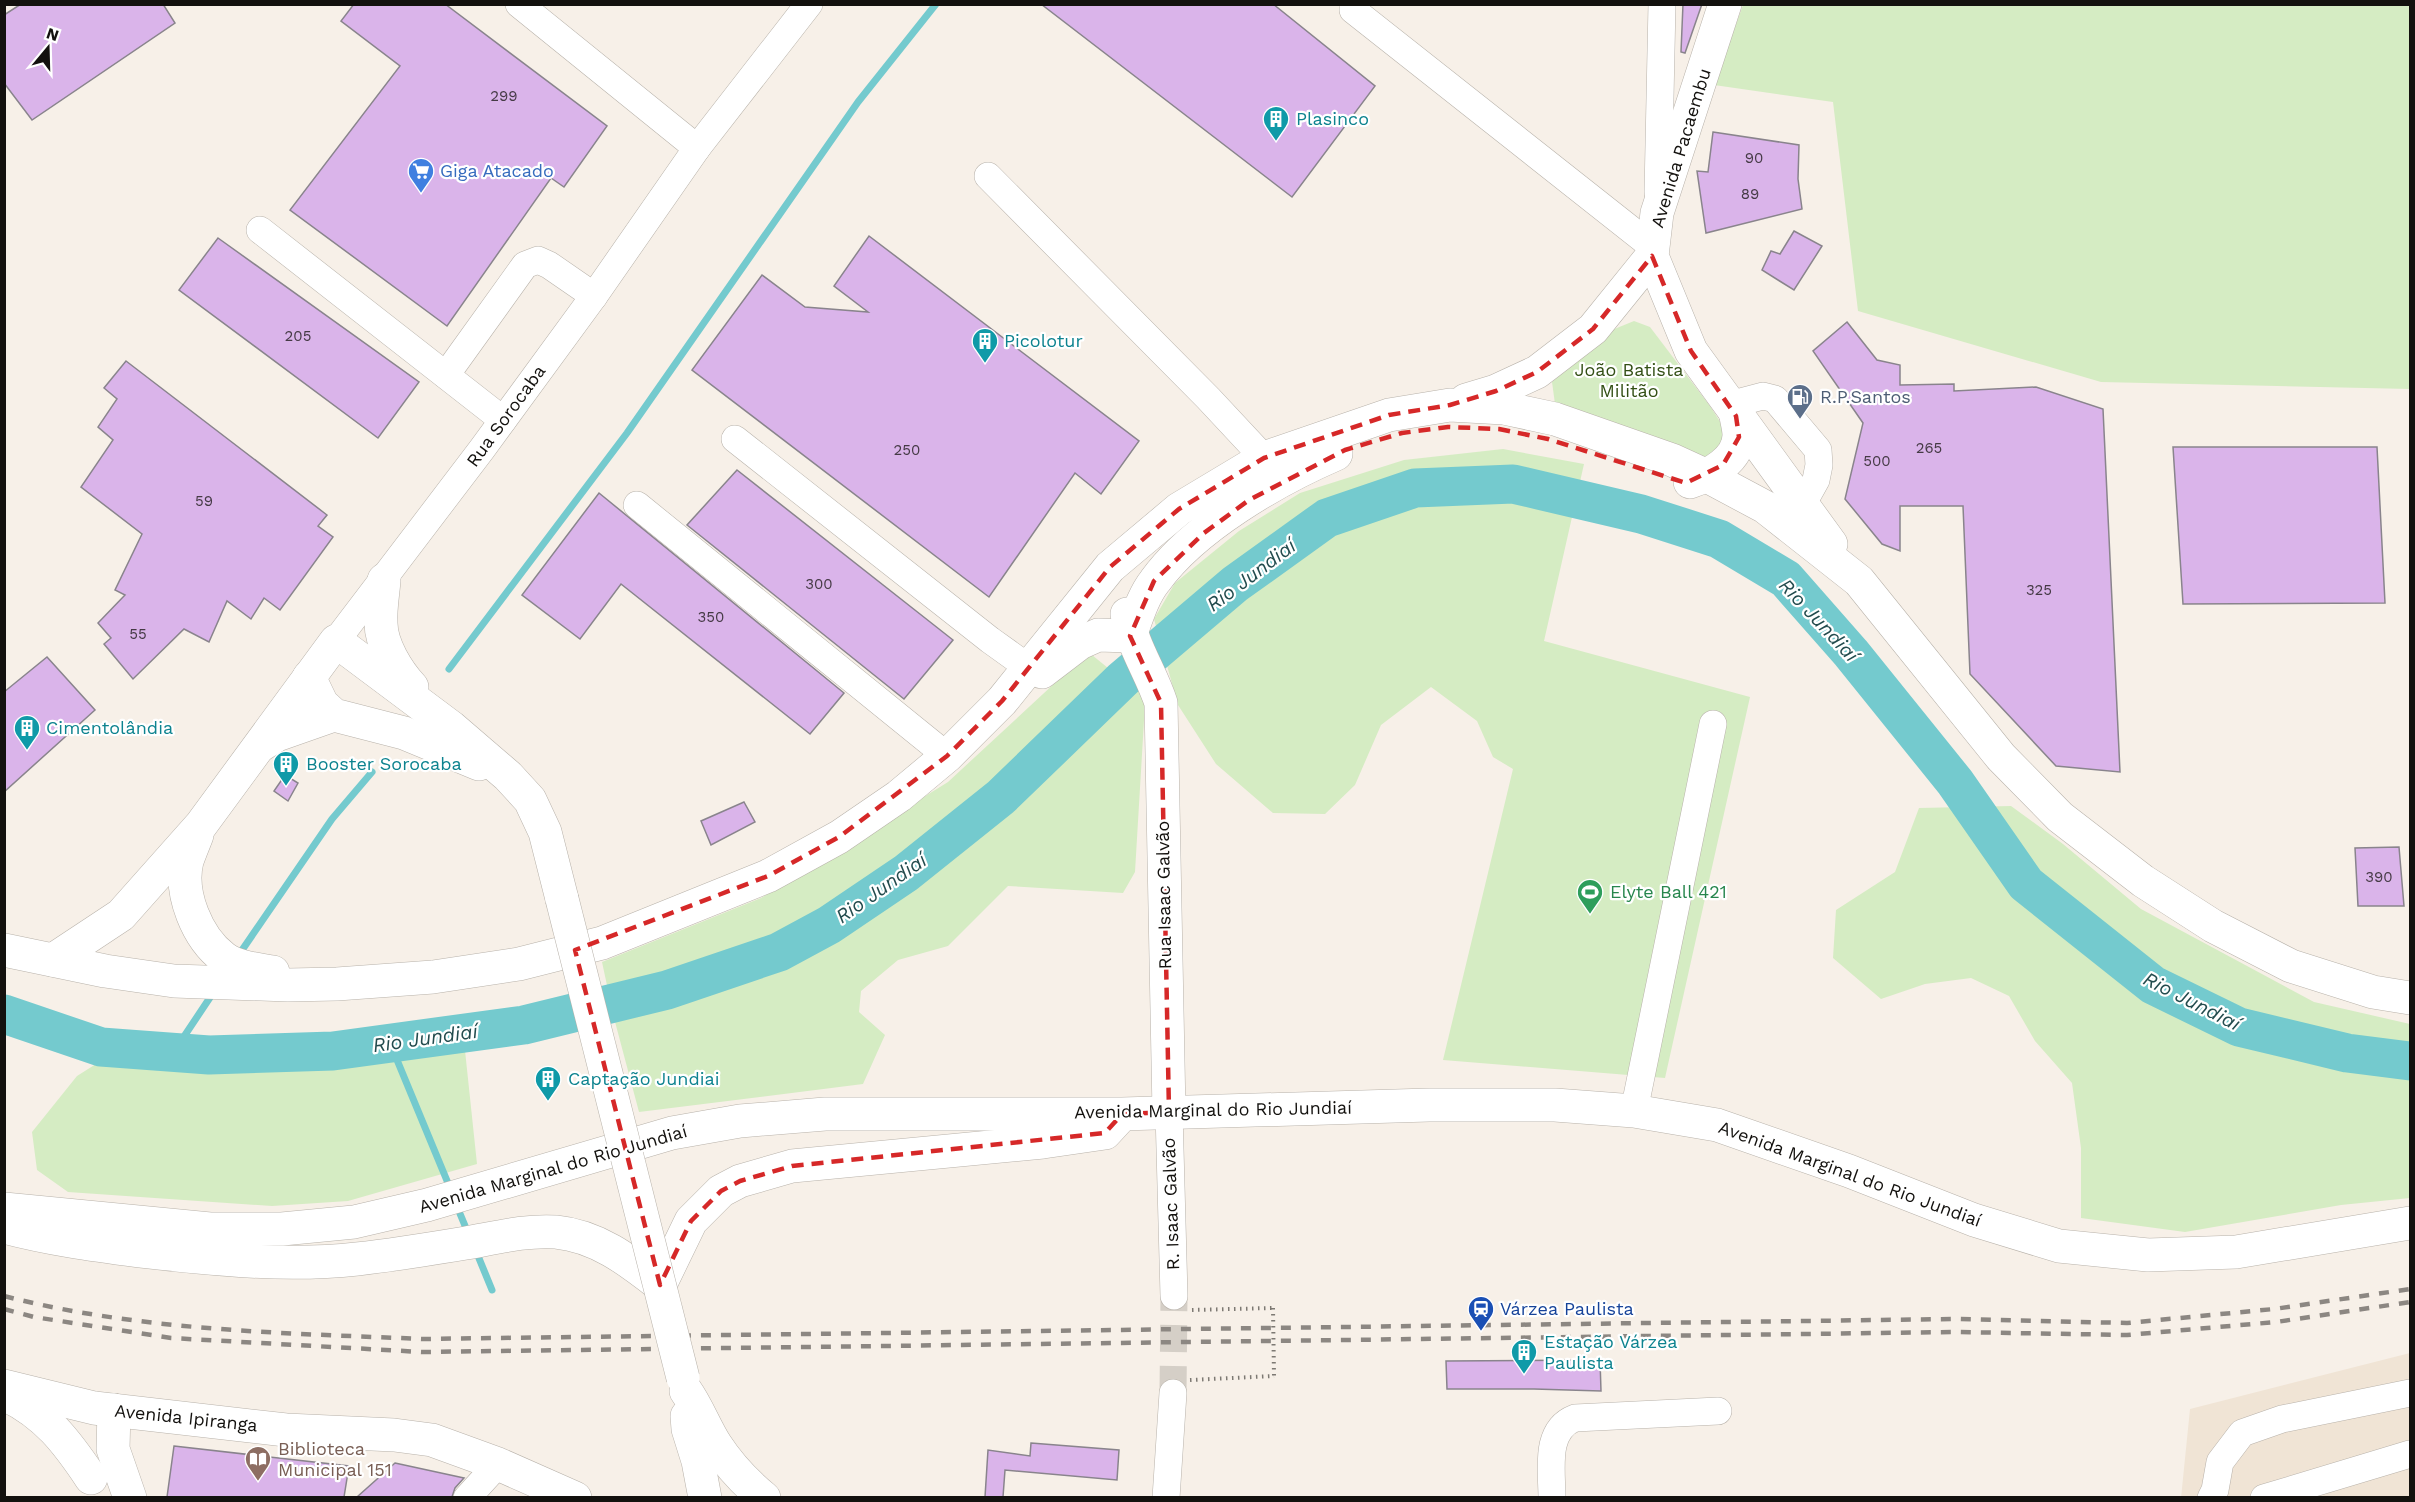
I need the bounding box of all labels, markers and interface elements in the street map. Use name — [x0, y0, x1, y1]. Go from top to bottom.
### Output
north arrow — [18, 18, 78, 78]
text: N — [44, 23, 61, 45]
street label: Avenida Pacaembu — [1646, 66, 1715, 230]
house number: 299 — [490, 87, 518, 105]
building icon: Plasinco — [1261, 104, 1291, 142]
place label: Plasinco — [1296, 108, 1369, 129]
house number: 90 — [1745, 149, 1763, 167]
supermarket icon: Giga Atacado — [406, 156, 436, 194]
place label: Giga Atacado — [440, 160, 554, 181]
house number: 89 — [1741, 185, 1759, 203]
building icon: Picolotur — [970, 326, 1000, 364]
house number: 205 — [285, 327, 311, 345]
place label: Picolotur — [1004, 330, 1083, 351]
park label: João Batista Militão — [1574, 359, 1684, 401]
street label: Rua Sorocaba — [462, 361, 550, 471]
fuel station icon: R.P.Santos — [1785, 382, 1815, 420]
place label: R.P.Santos — [1820, 386, 1911, 407]
house number: 265 — [1916, 439, 1942, 457]
house number: 250 — [894, 441, 920, 459]
house number: 500 — [1863, 452, 1891, 470]
house number: 59 — [195, 492, 213, 510]
water label: Rio Jundiaí — [1202, 532, 1303, 616]
water label: Rio Jundiaí — [1774, 573, 1866, 669]
house number: 300 — [805, 575, 833, 593]
house number: 325 — [2026, 581, 2052, 599]
house number: 350 — [698, 608, 724, 626]
house number: 55 — [129, 625, 147, 643]
building icon: Cimentolândia — [12, 713, 42, 751]
place label: Cimentolândia — [46, 717, 173, 738]
building icon: Booster Sorocaba — [271, 749, 301, 787]
place label: Booster Sorocaba — [306, 753, 462, 774]
street label: Rua Isaac Galvão — [1152, 821, 1175, 969]
water label: Rio Jundiaí — [831, 846, 933, 928]
house number: 390 — [2365, 868, 2393, 886]
sports icon: Elyte Ball 421 — [1575, 877, 1605, 915]
place label: Elyte Ball 421 — [1610, 881, 1727, 902]
water label: Rio Jundiaí — [2140, 966, 2247, 1037]
water label: Rio Jundiaí — [371, 1018, 482, 1057]
building icon: Captação Jundiai — [533, 1064, 563, 1102]
place label: Captação Jundiai — [568, 1068, 720, 1089]
street label: Avenida Marginal do Rio Jundiaí — [1074, 1097, 1352, 1122]
street label: Avenida Marginal do Rio Jundiaí — [1716, 1116, 1985, 1231]
street label: Avenida Marginal do Rio Jundiaí — [416, 1120, 690, 1217]
street label: R. Isaac Galvão — [1158, 1137, 1183, 1271]
station icon: Várzea Paulista — [1466, 1294, 1496, 1332]
place label: Várzea Paulista — [1500, 1298, 1634, 1319]
place label: Estação Várzea Paulista — [1544, 1331, 1677, 1373]
building icon: Estação Várzea Paulista — [1509, 1337, 1539, 1375]
street label: Avenida Ipiranga — [114, 1400, 259, 1435]
place label: Biblioteca Municipal 151 — [278, 1438, 392, 1480]
library icon: Biblioteca Municipal 151 — [243, 1444, 273, 1482]

